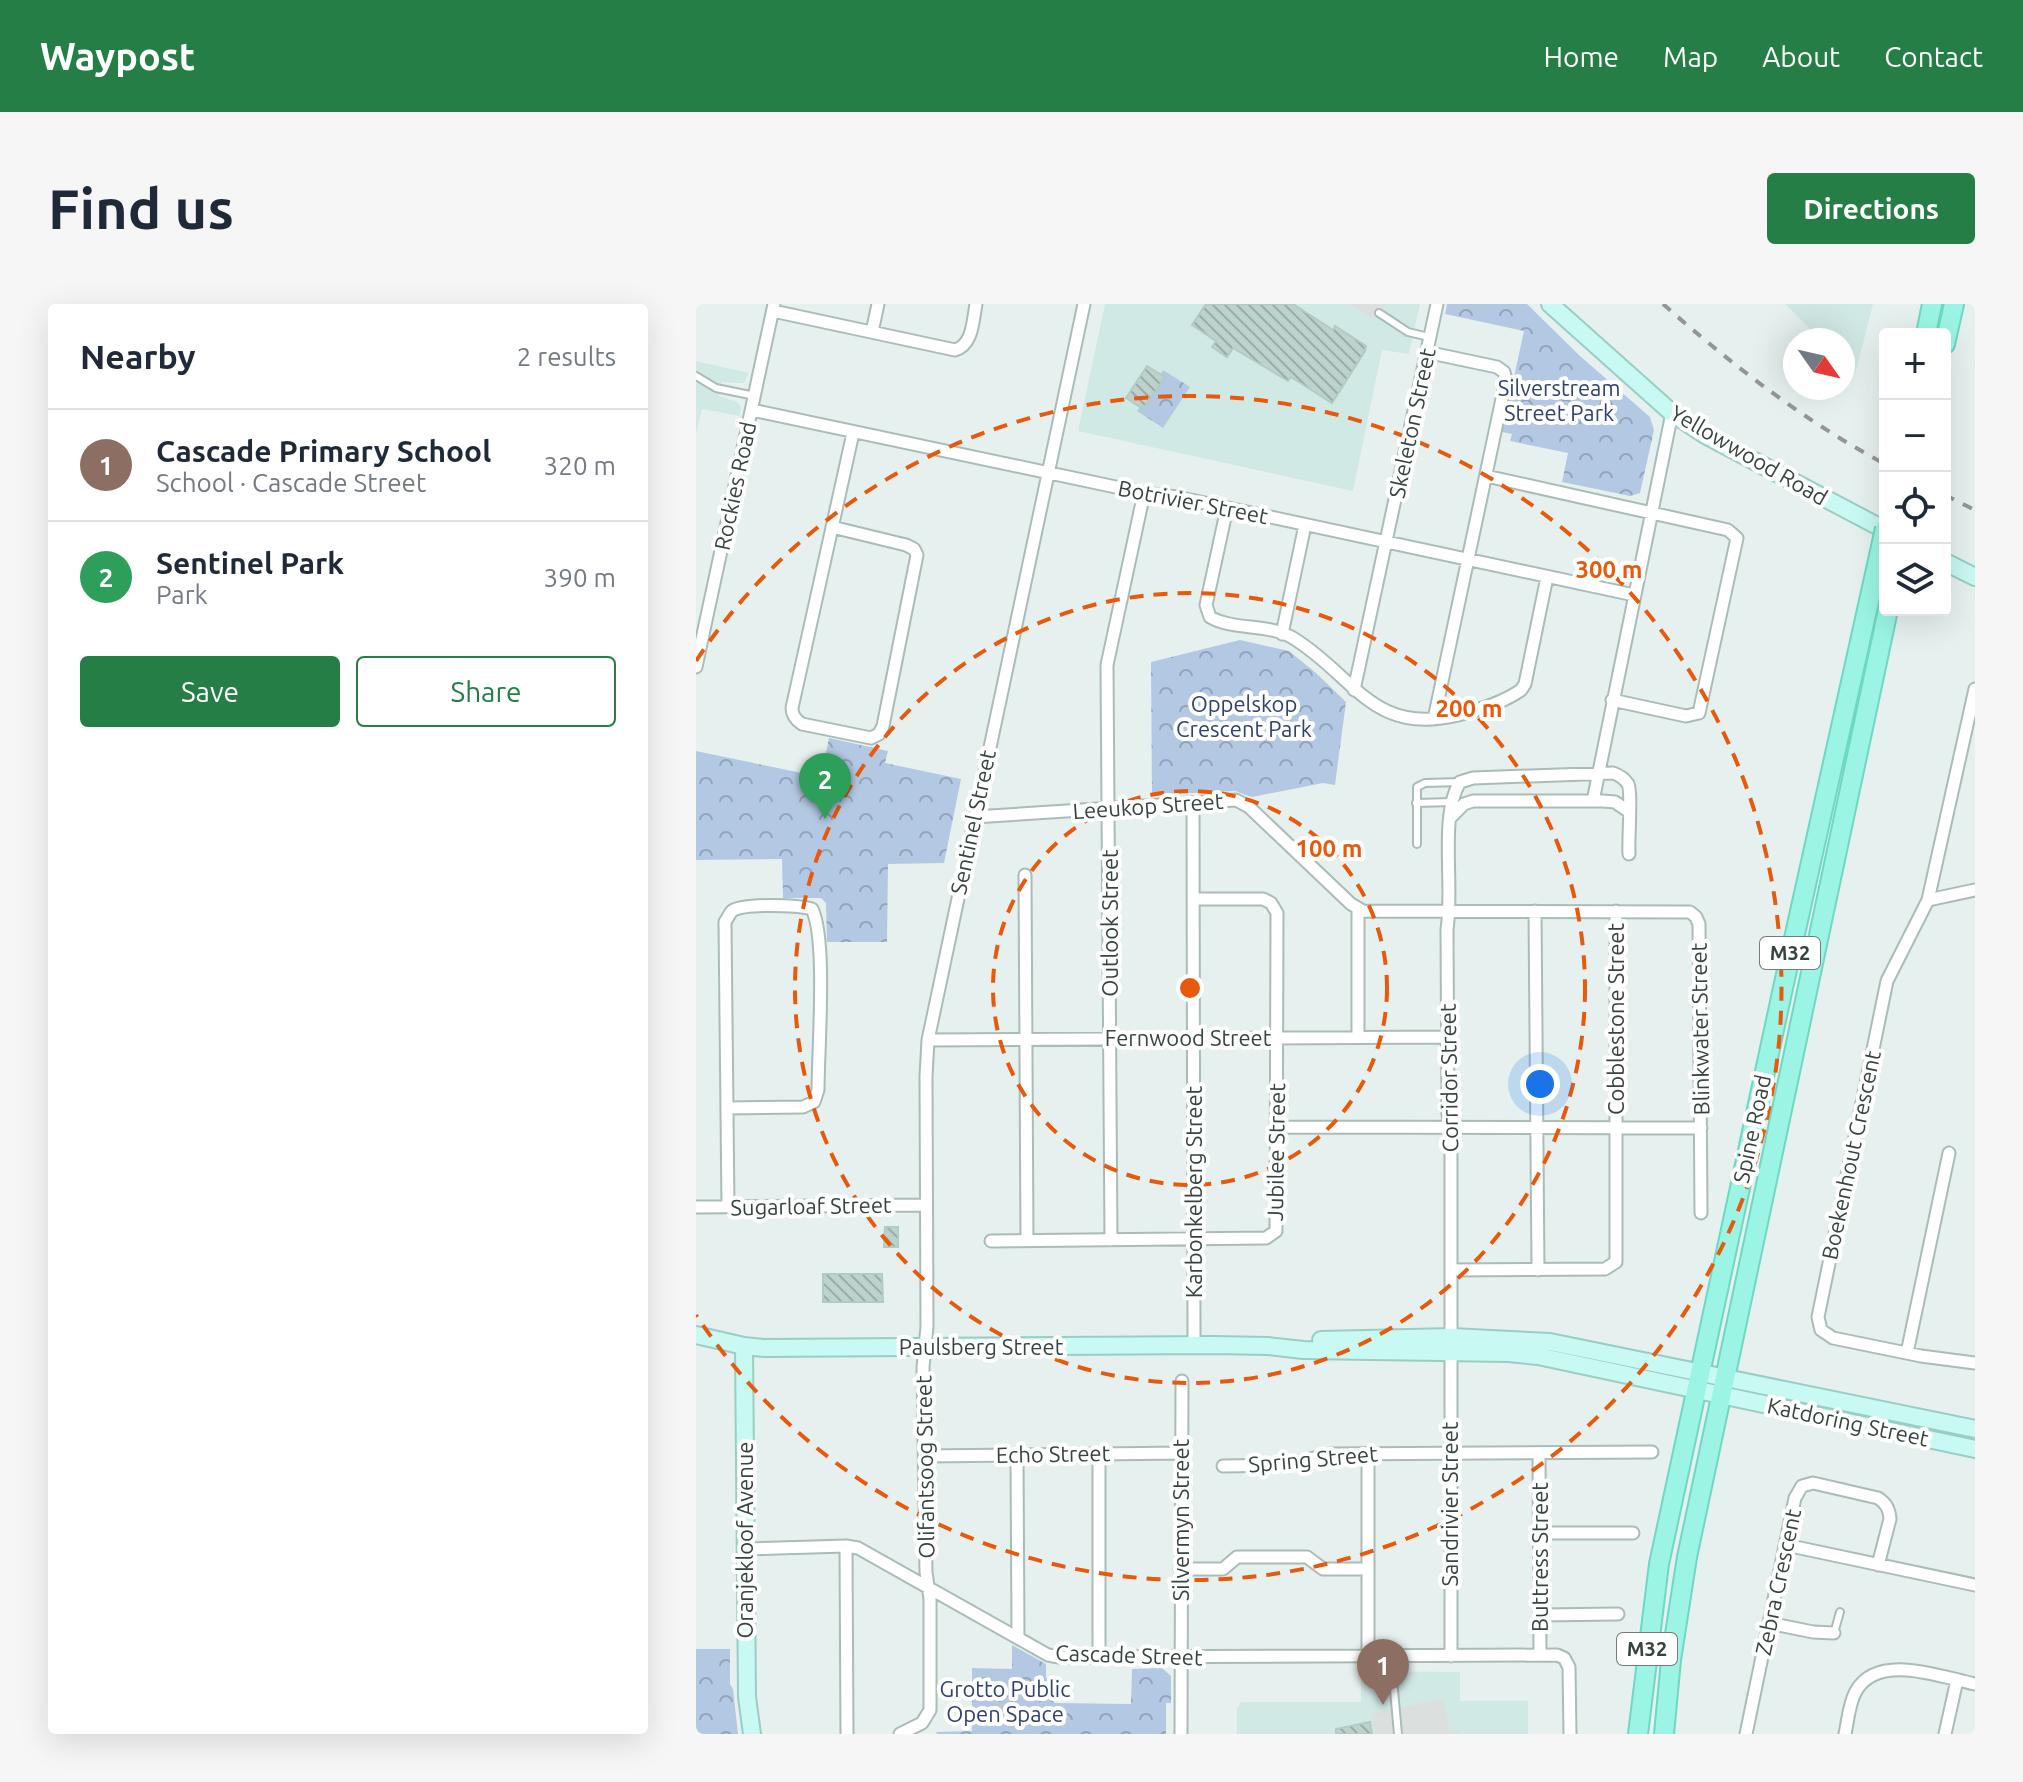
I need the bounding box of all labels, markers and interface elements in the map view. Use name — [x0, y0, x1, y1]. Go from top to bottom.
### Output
text: Waypost — [40, 35, 195, 77]
text: Home — [1544, 41, 1619, 72]
text: Map — [1663, 41, 1718, 72]
text: About — [1762, 41, 1840, 72]
text: Contact — [1884, 41, 1983, 72]
button: Directions — [1767, 173, 1975, 244]
text: Find us — [48, 177, 234, 240]
north arrow — [1783, 328, 1855, 400]
map controls — [1879, 328, 1951, 616]
button: + — [1879, 328, 1951, 400]
text: Nearby — [80, 337, 195, 375]
text: 2 results — [517, 342, 616, 371]
street label: Skeleton Street — [1383, 345, 1440, 500]
park label: Silverstream Street Park — [1498, 375, 1620, 425]
street label: Yellowwood Road — [1666, 399, 1832, 510]
button: − — [1879, 400, 1951, 472]
street label: Rockies Road — [709, 419, 760, 552]
text: Cascade Primary School — [156, 434, 491, 468]
text: 1 — [99, 451, 113, 480]
text: 320 m — [544, 451, 616, 480]
text: School · Cascade Street — [156, 468, 426, 497]
button: locate — [1879, 472, 1951, 544]
street label: Botrivier Street — [1116, 475, 1271, 528]
button: layers — [1879, 544, 1951, 616]
text: Sentinel Park — [156, 546, 344, 580]
text: 300 m — [1576, 556, 1642, 583]
text: 2 — [99, 563, 113, 592]
text: 390 m — [544, 563, 616, 592]
text: Park — [156, 580, 208, 609]
button: Save — [80, 656, 340, 727]
button: Share — [356, 656, 616, 727]
park label: Oppelskop Crescent Park — [1176, 691, 1312, 741]
text: 200 m — [1436, 695, 1502, 722]
street label: Sentinel Street — [945, 747, 1000, 896]
pin: 2 — [799, 753, 851, 819]
street label: Leeukop Street — [1072, 788, 1224, 823]
text: 100 m — [1296, 835, 1362, 862]
street label: Outlook Street — [1097, 849, 1122, 997]
street label: Cobblestone Street — [1603, 923, 1628, 1115]
road number: M32 — [1760, 937, 1820, 969]
street label: Blinkwater Street — [1685, 942, 1714, 1116]
centre of rings — [1176, 974, 1204, 1002]
street label: Corridor Street — [1435, 1003, 1462, 1153]
street label: Fernwood Street — [1105, 1025, 1272, 1050]
street label: Boekenhout Crescent — [1816, 1048, 1885, 1262]
your location — [1520, 1064, 1560, 1104]
street label: Spine Road — [1728, 1072, 1775, 1185]
street label: Jubilee Street — [1262, 1082, 1289, 1221]
street label: Karbonkelberg Street — [1181, 1085, 1206, 1298]
street label: Sugarloaf Street — [730, 1192, 892, 1219]
street label: Paulsberg Street — [899, 1334, 1064, 1359]
street label: Olifantsoog Street — [910, 1375, 939, 1559]
street label: Katdoring Street — [1765, 1392, 1931, 1451]
street label: Sandrivier Street — [1437, 1421, 1462, 1586]
street label: Silvermyn Street — [1168, 1438, 1193, 1601]
street label: Echo Street — [996, 1440, 1111, 1467]
street label: Spring Street — [1247, 1440, 1379, 1477]
street label: Oranjekloof Avenue — [732, 1442, 757, 1638]
street label: Buttress Street — [1527, 1482, 1552, 1632]
street label: Zebra Crescent — [1750, 1506, 1805, 1657]
road number: M32 — [1617, 1633, 1677, 1665]
street label: Cascade Street — [1055, 1639, 1203, 1670]
pin: 1 — [1357, 1639, 1409, 1705]
park label: Grotto Public Open Space — [940, 1676, 1070, 1726]

